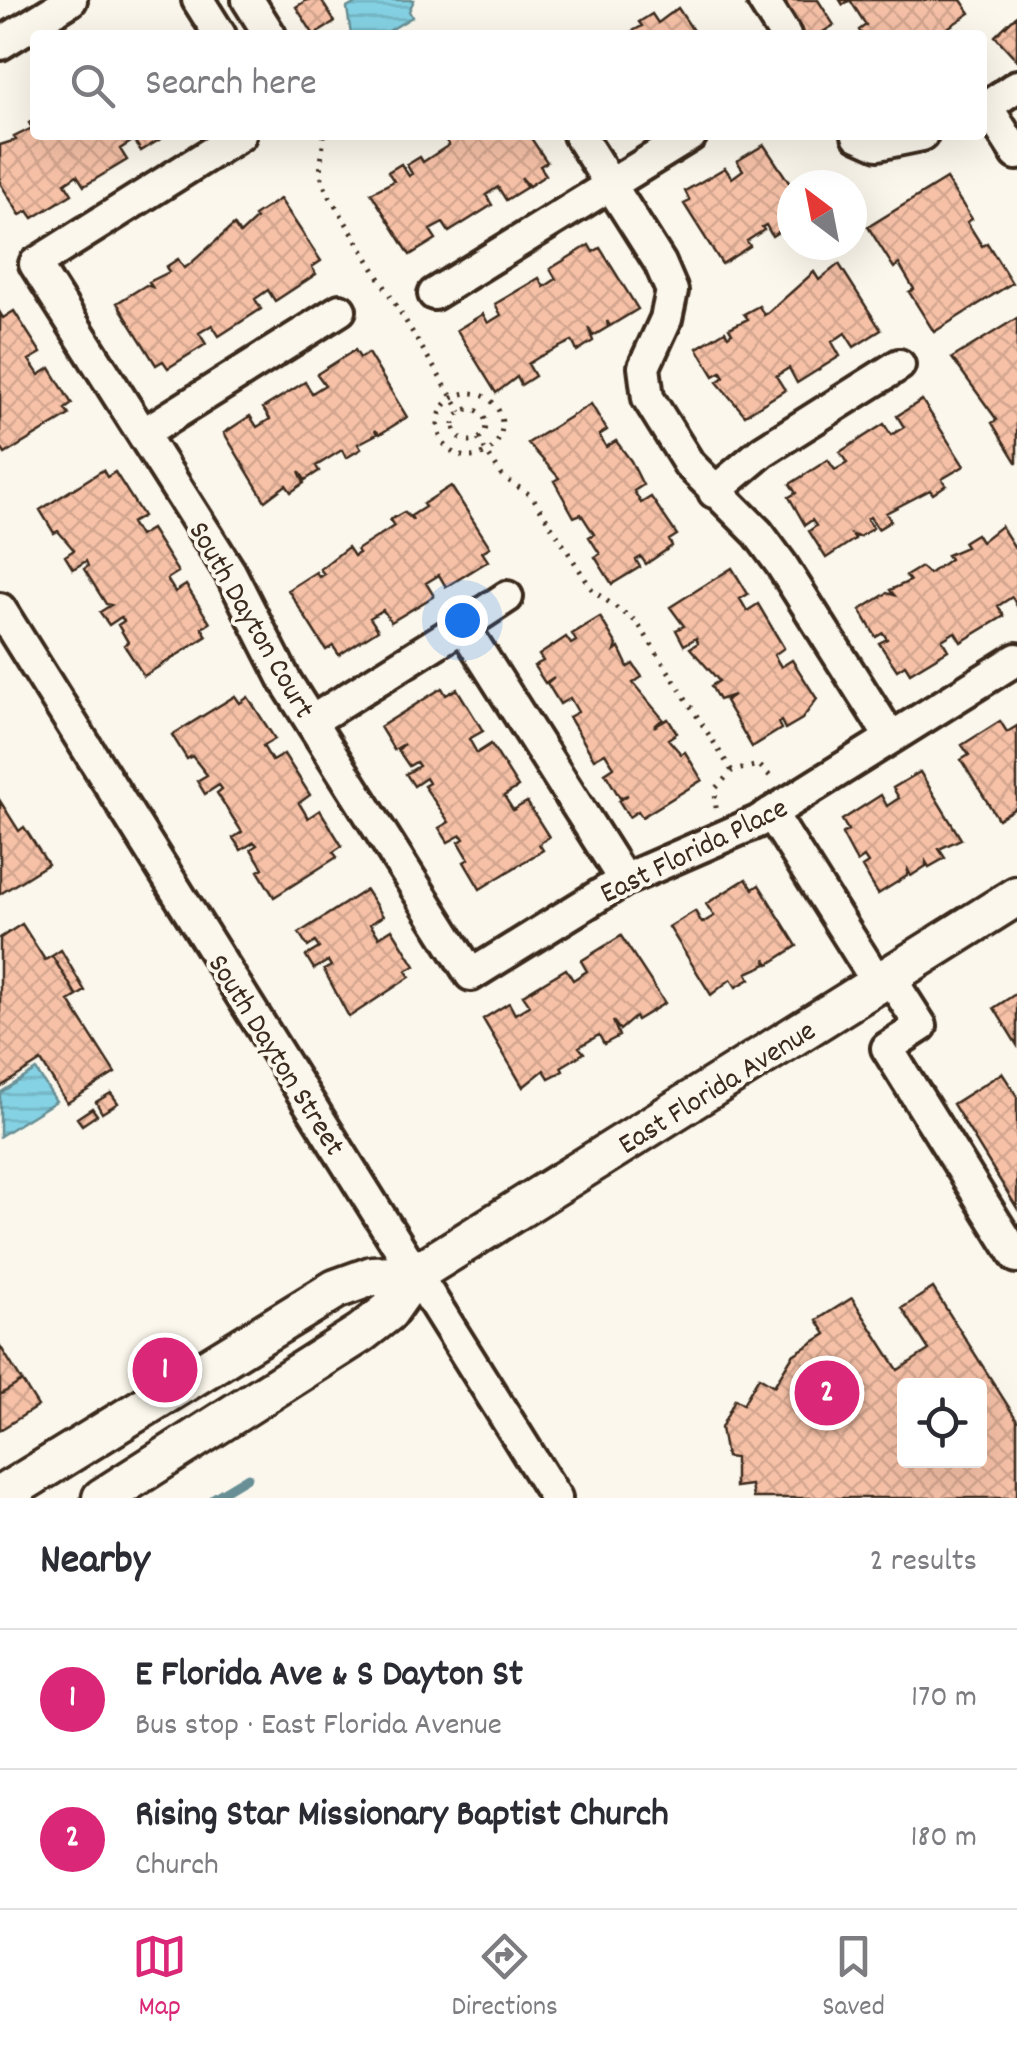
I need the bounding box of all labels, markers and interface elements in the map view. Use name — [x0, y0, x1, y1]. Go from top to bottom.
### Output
search box — [30, 30, 987, 140]
icon: search — [65, 58, 120, 113]
text: Search here — [145, 58, 317, 113]
north arrow — [777, 170, 867, 260]
street label: South Dayton Court — [175, 515, 323, 728]
your location — [437, 595, 488, 646]
street label: East Florida Place — [594, 789, 796, 917]
street label: South Dayton Street — [195, 947, 354, 1166]
street label: East Florida Avenue — [611, 1012, 826, 1168]
pin: 1 — [132, 1332, 198, 1408]
pin: 2 — [794, 1356, 860, 1430]
map controls — [897, 1378, 987, 1468]
button: locate — [897, 1378, 987, 1468]
text: Nearby — [40, 1533, 150, 1593]
text: 2 results — [870, 1540, 977, 1586]
text: E Florida Ave & S Dayton St — [135, 1649, 523, 1704]
text: 1 — [69, 1676, 76, 1722]
text: 170 m — [911, 1676, 977, 1722]
text: Bus stop · East Florida Avenue — [135, 1704, 502, 1750]
text: Rising Star Missionary Baptist Church — [135, 1789, 669, 1844]
text: 2 — [66, 1816, 79, 1862]
text: 180 m — [910, 1816, 977, 1862]
text: Church — [135, 1844, 219, 1890]
tab: Map — [132, 1929, 187, 2029]
tab: Directions — [452, 1929, 558, 2029]
tab: Saved — [822, 1929, 885, 2029]

